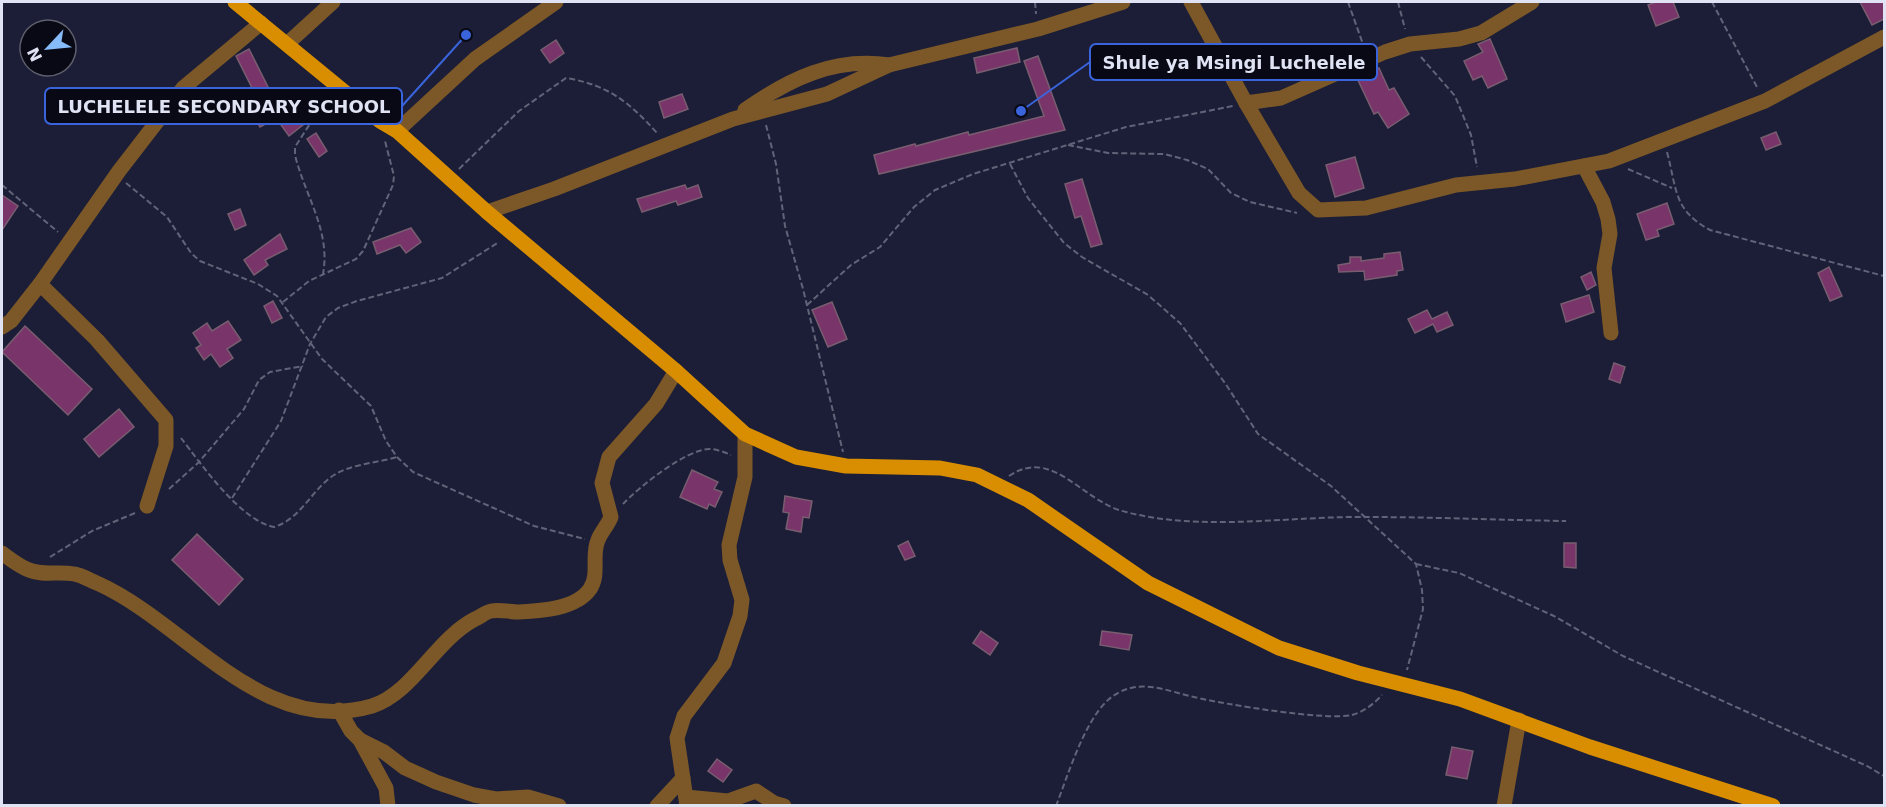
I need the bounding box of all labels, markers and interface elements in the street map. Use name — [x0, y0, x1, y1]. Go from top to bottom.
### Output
north arrow — [18, 18, 78, 78]
text: N — [23, 44, 46, 65]
callout: Shule ya Msingi Luchelele — [1090, 44, 1377, 80]
text: Shule ya Msingi Luchelele — [1102, 52, 1366, 73]
callout: LUCHELELE SECONDARY SCHOOL — [45, 88, 402, 124]
text: LUCHELELE SECONDARY SCHOOL — [57, 96, 391, 117]

